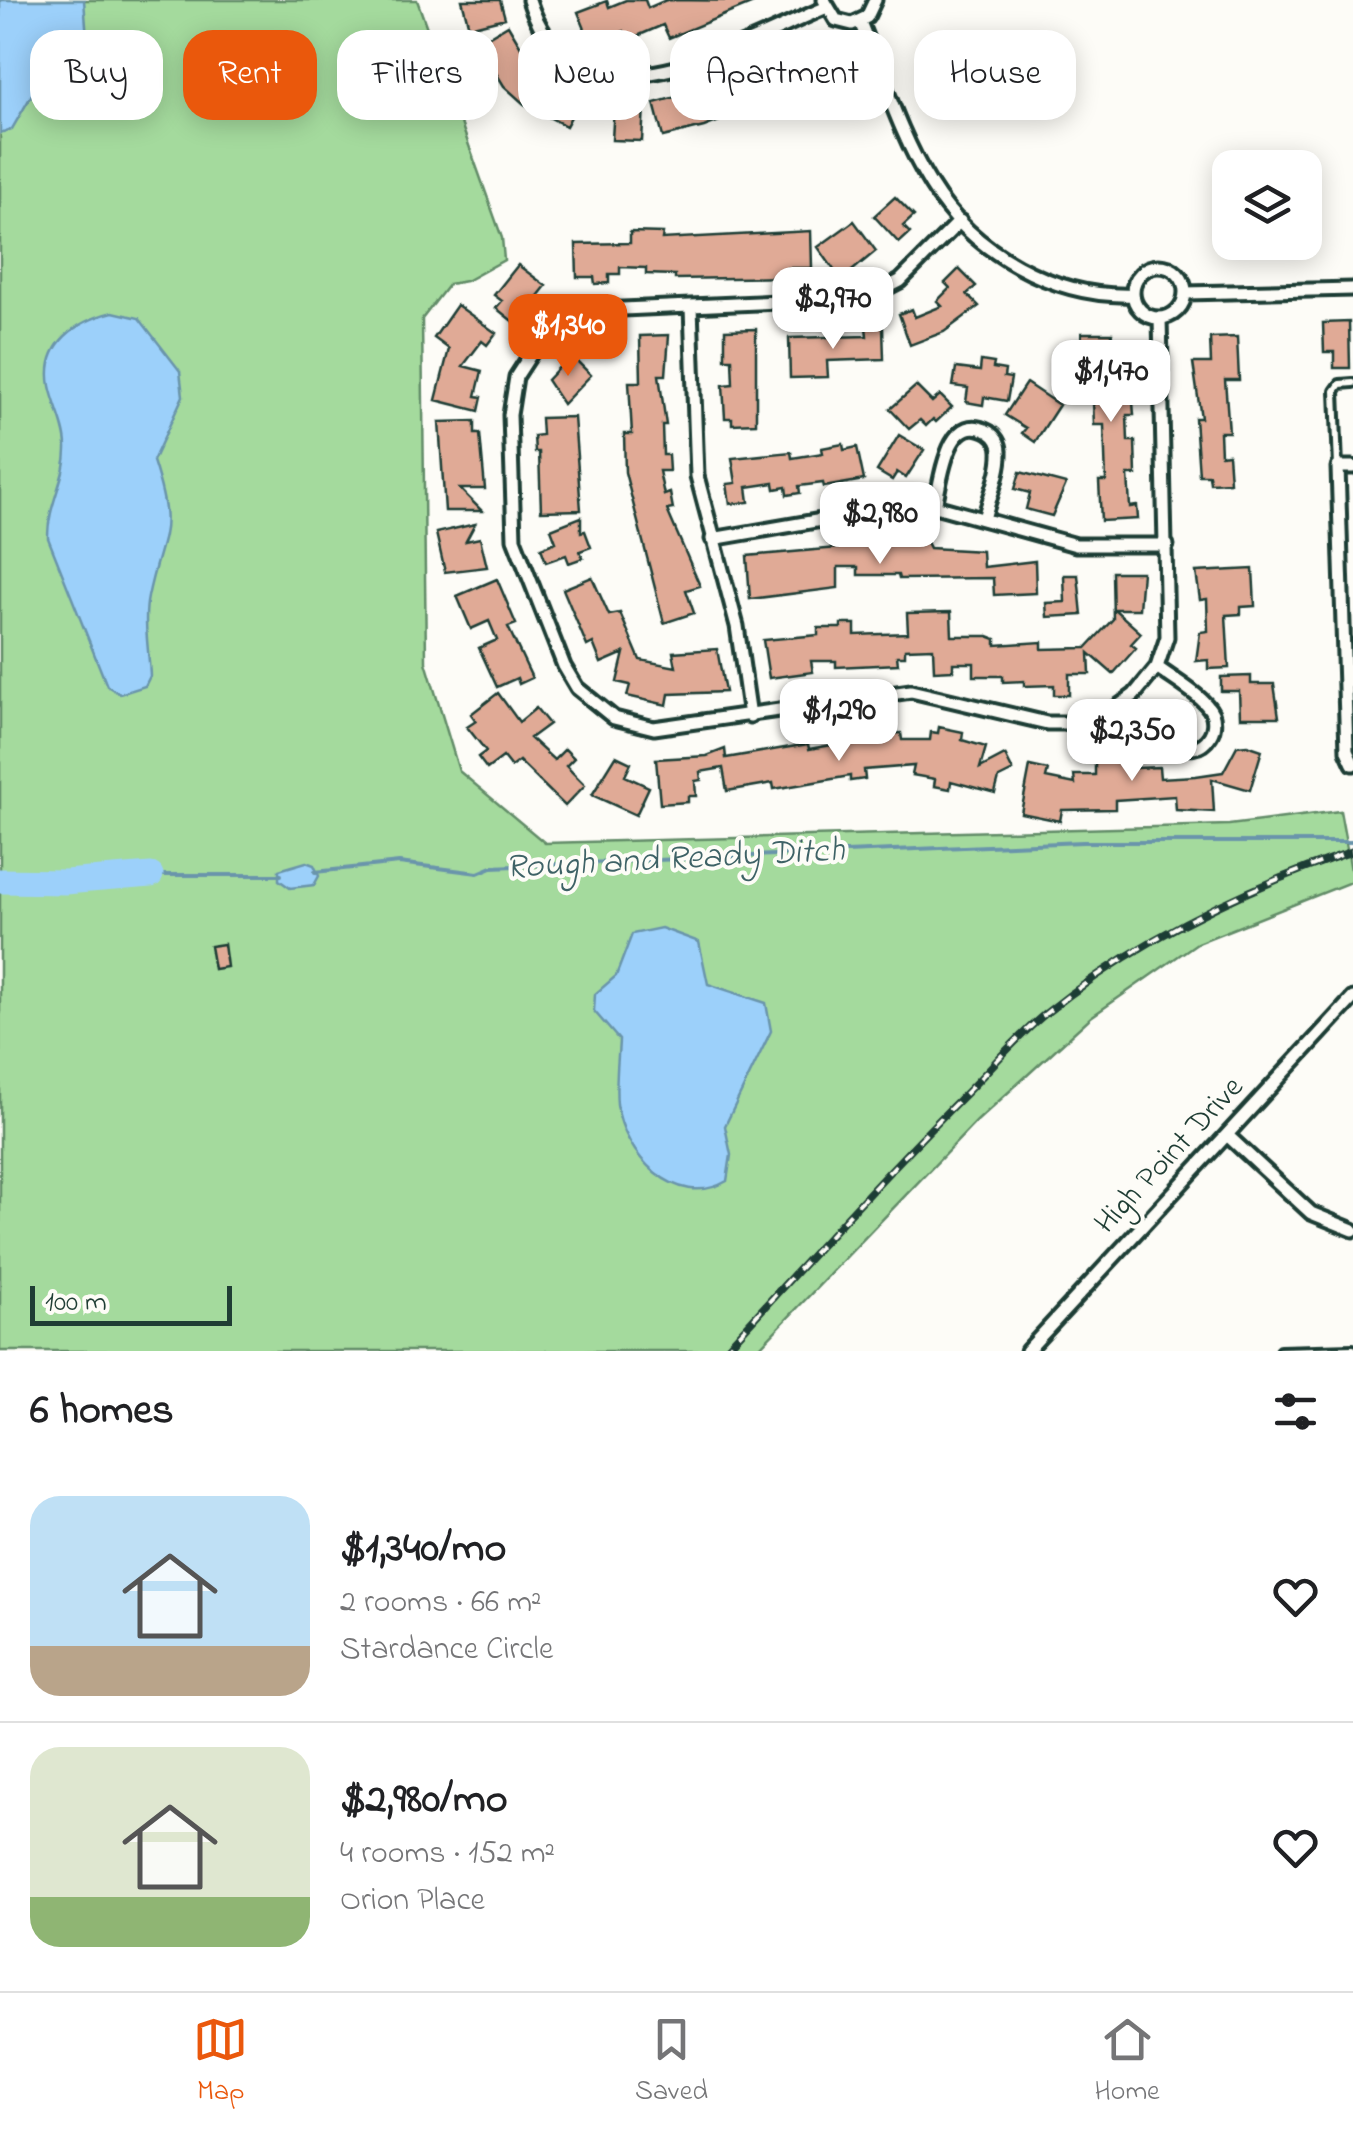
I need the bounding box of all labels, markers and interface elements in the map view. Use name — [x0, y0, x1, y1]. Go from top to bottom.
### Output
chip: Buy — [30, 30, 163, 120]
chip: Rent — [183, 30, 317, 120]
chip: Filters — [337, 30, 498, 120]
chip: New — [518, 30, 650, 120]
chip: Apartment — [670, 30, 894, 120]
chip: House — [914, 30, 1076, 120]
map controls — [1212, 150, 1322, 260]
button: layers — [1212, 150, 1322, 260]
pin: $2,970 — [752, 267, 914, 352]
text: $2,970 — [794, 276, 872, 323]
pin: $1,340 — [487, 294, 649, 379]
text: $1,340 — [530, 303, 606, 350]
pin: $1,470 — [1030, 340, 1192, 425]
text: $1,470 — [1073, 349, 1149, 396]
pin: $2,980 — [799, 482, 961, 567]
text: $2,980 — [842, 491, 918, 538]
pin: $1,290 — [758, 679, 920, 764]
text: $1,290 — [802, 688, 876, 735]
pin: $2,350 — [1051, 699, 1213, 784]
text: $2,350 — [1089, 708, 1175, 755]
water label: Rough and Ready Ditch — [504, 826, 847, 895]
street label: High Point Drive — [1084, 1066, 1256, 1246]
scale bar — [30, 1281, 232, 1326]
text: 100 m — [45, 1283, 107, 1324]
text: 6 homes — [30, 1381, 174, 1442]
icon: filters — [1268, 1384, 1323, 1439]
text: $1,340/mo — [340, 1519, 506, 1580]
icon: home — [110, 1536, 230, 1656]
icon: heart — [1268, 1569, 1323, 1624]
text: 2 rooms · 66 m² — [340, 1580, 542, 1627]
text: Stardance Circle — [340, 1627, 553, 1674]
text: $2,980/mo — [340, 1770, 508, 1831]
icon: home — [110, 1787, 230, 1907]
icon: heart — [1268, 1820, 1323, 1875]
text: 4 rooms · 152 m² — [340, 1831, 555, 1878]
text: Orion Place — [340, 1878, 485, 1925]
tab: Map — [193, 2012, 248, 2113]
tab: Saved — [635, 2012, 708, 2113]
tab: Home — [1095, 2012, 1160, 2113]

